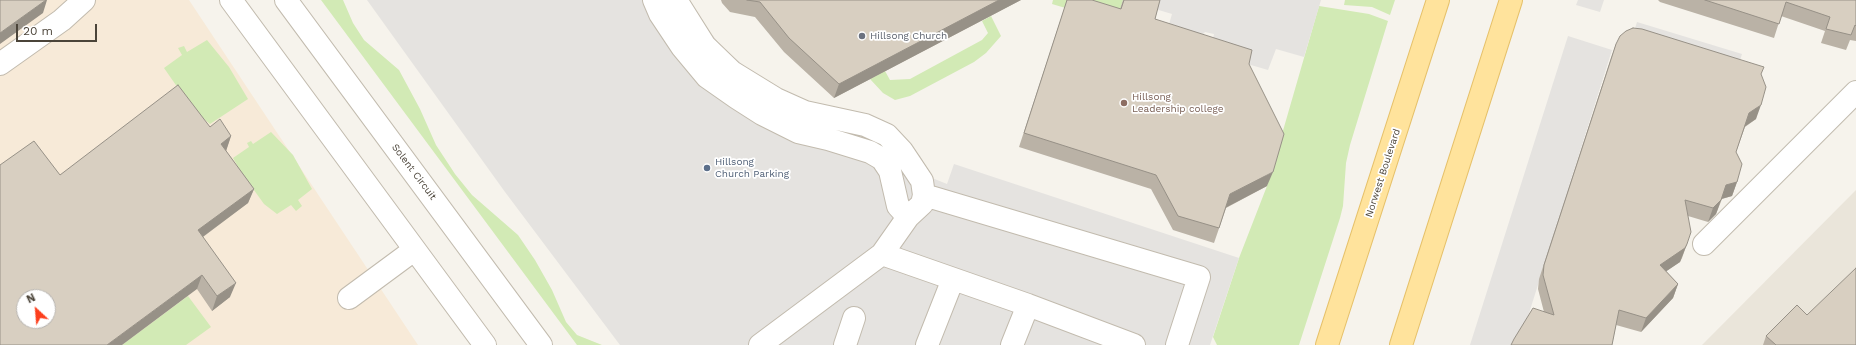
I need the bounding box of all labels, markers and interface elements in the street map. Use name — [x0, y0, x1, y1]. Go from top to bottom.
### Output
scale bar — [18, 16, 99, 42]
text: 20 m — [23, 24, 53, 38]
place label: Hillsong Church — [870, 30, 947, 42]
marker: Hillsong Church — [857, 31, 867, 41]
place label: Hillsong Leadership college — [1132, 91, 1224, 114]
marker: Hillsong Leadership college — [1119, 98, 1129, 108]
street label: Norwest Boulevard — [1363, 127, 1403, 219]
street label: Solent Circuit — [389, 142, 439, 202]
place label: Hillsong Church Parking — [715, 156, 789, 180]
marker: Hillsong Church Parking — [702, 163, 712, 173]
north arrow — [16, 289, 56, 329]
text: N — [24, 291, 37, 306]

